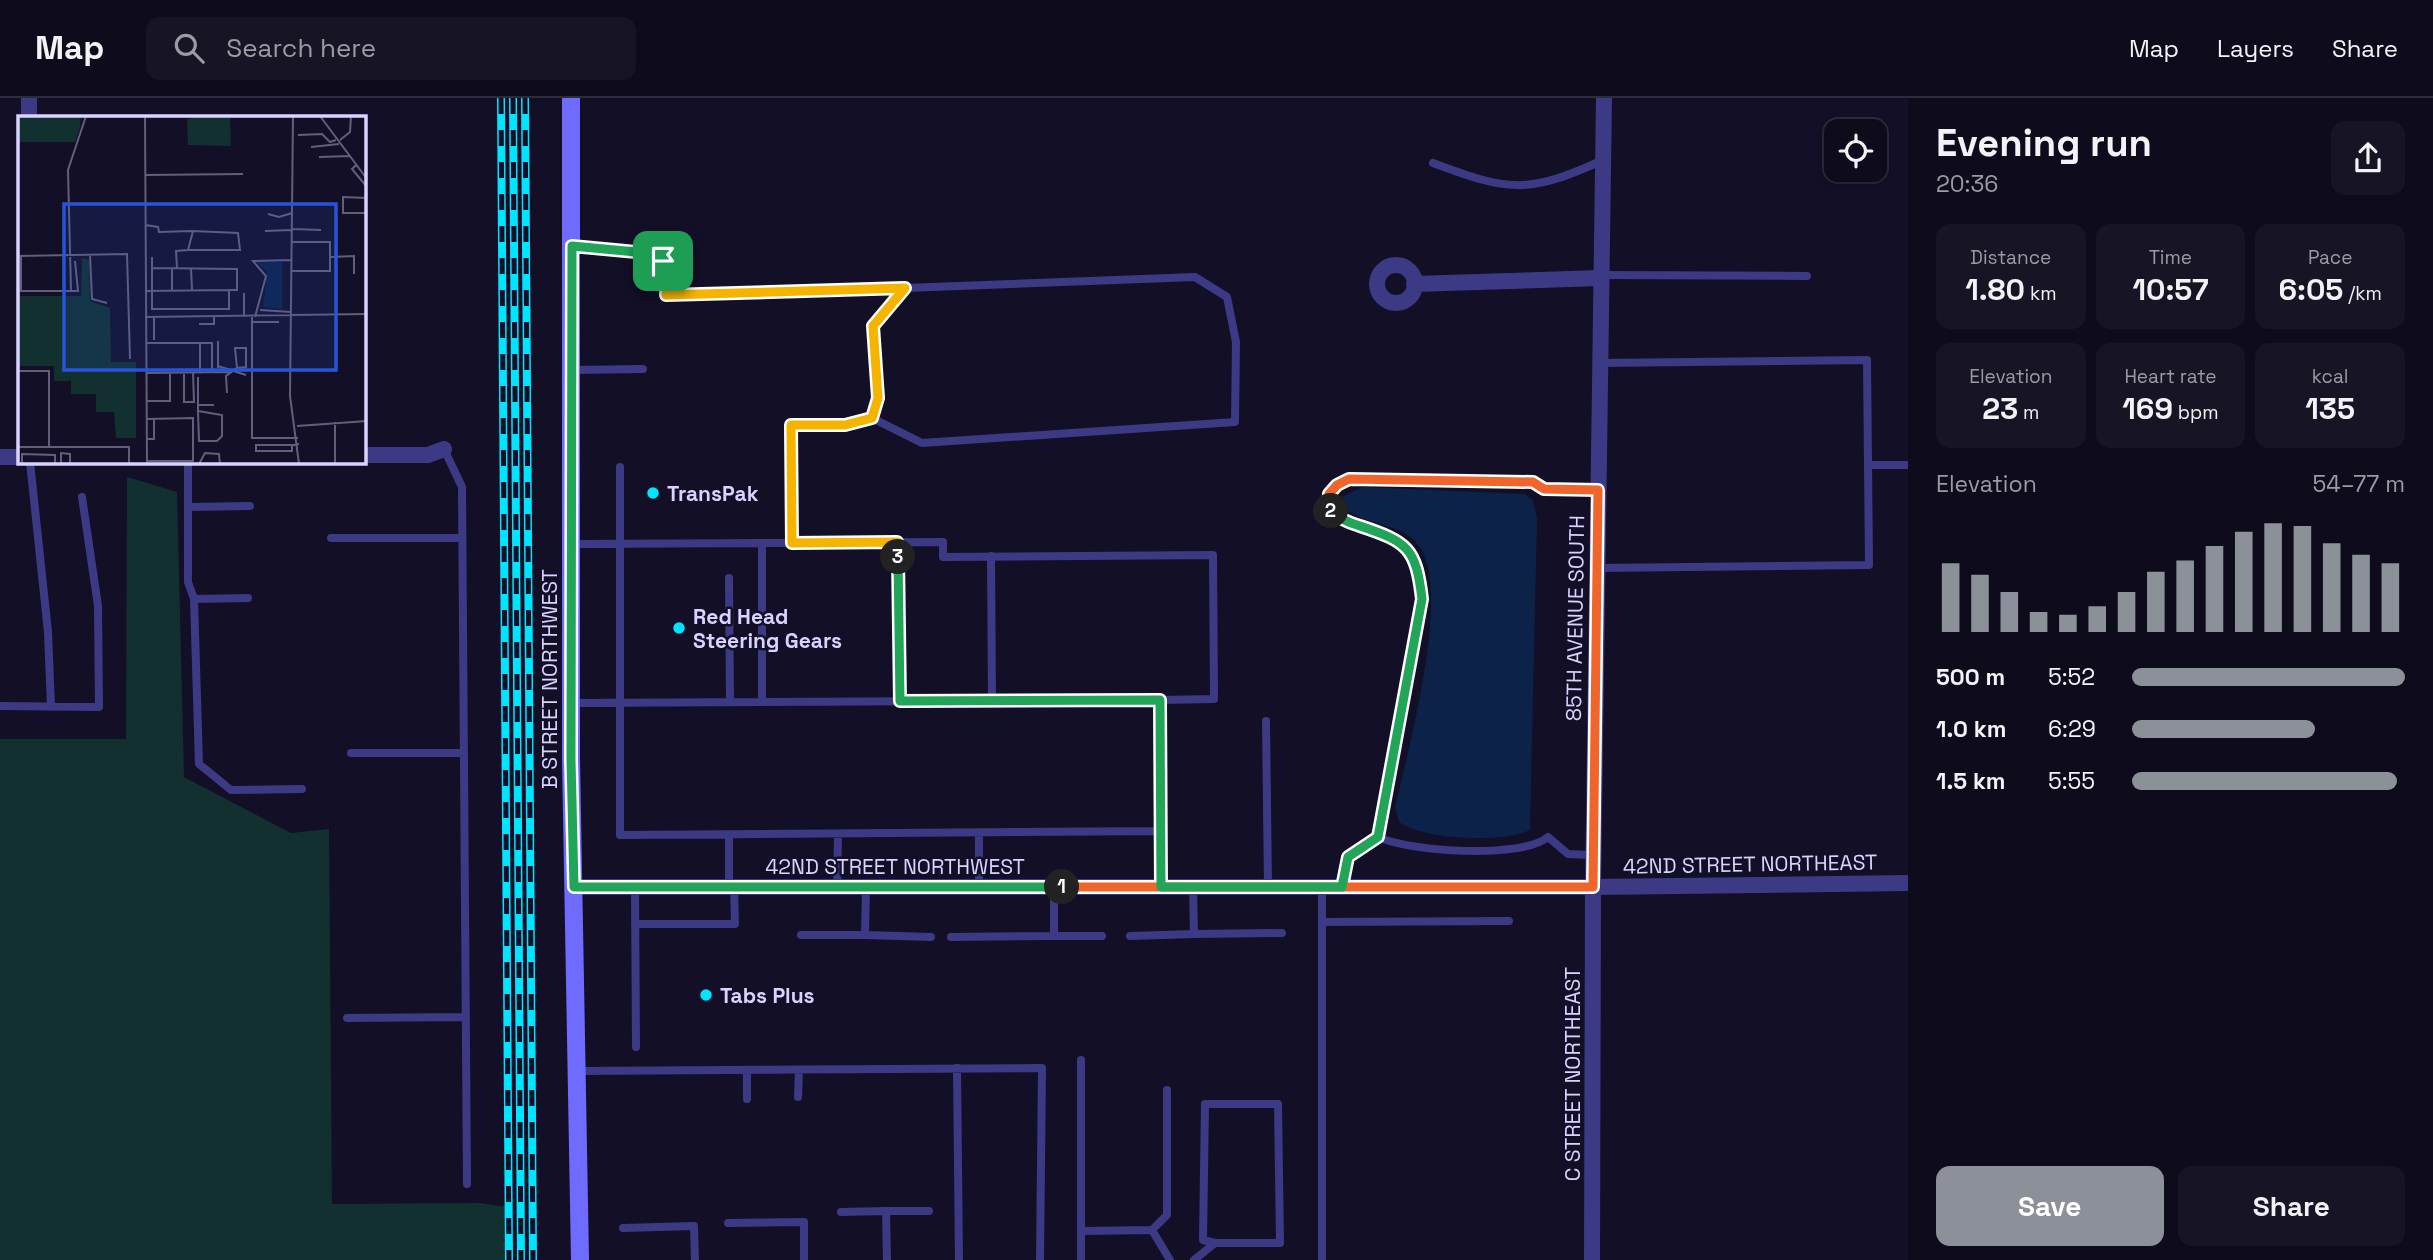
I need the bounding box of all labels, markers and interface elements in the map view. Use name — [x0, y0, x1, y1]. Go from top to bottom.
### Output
search box — [146, 17, 636, 80]
text: Map — [35, 27, 104, 69]
icon: search — [170, 29, 208, 67]
text: Search here — [226, 31, 376, 65]
text: Map — [2129, 33, 2179, 64]
text: Layers — [2217, 33, 2294, 64]
text: Share — [2332, 33, 2398, 64]
inset map — [18, 116, 366, 464]
map controls — [1824, 119, 1887, 182]
button: locate — [1824, 119, 1887, 182]
text: Evening run — [1936, 119, 2152, 167]
button: share — [2331, 121, 2405, 195]
text: 20:36 — [1936, 169, 1998, 199]
pin — [633, 231, 693, 291]
icon: arrive — [644, 242, 682, 280]
text: Distance — [1970, 245, 2051, 270]
text: Time — [2149, 245, 2192, 270]
text: Pace — [2308, 245, 2352, 270]
text: 1.80 — [1965, 270, 2025, 309]
text: 10:57 — [2132, 270, 2209, 309]
text: 6:05 — [2278, 270, 2343, 309]
text: km — [2025, 281, 2057, 306]
text: /km — [2343, 281, 2382, 306]
text: Elevation — [1969, 364, 2052, 389]
text: Heart rate — [2124, 364, 2217, 389]
text: kcal — [2312, 364, 2349, 389]
text: 23 — [1982, 389, 2018, 428]
text: 169 — [2122, 389, 2173, 428]
text: 135 — [2305, 389, 2355, 428]
text: m — [2018, 400, 2039, 425]
text: bpm — [2173, 400, 2219, 425]
text: Elevation — [1936, 469, 2037, 499]
text: 54–77 m — [2313, 469, 2405, 499]
place label: TransPak — [667, 480, 759, 507]
marker: TransPak — [645, 485, 661, 501]
pin: 2 — [1314, 494, 1348, 528]
text: 2 — [1325, 498, 1336, 523]
street label: 85TH AVENUE SOUTH — [1560, 515, 1590, 721]
pin: 3 — [880, 540, 916, 574]
text: 3 — [892, 544, 903, 569]
street label: B STREET NORTHWEST — [536, 569, 563, 789]
place label: Red Head Steering Gears — [693, 603, 842, 654]
marker: Red Head Steering Gears — [671, 620, 687, 636]
text: 500 m — [1936, 662, 2005, 692]
text: 5:52 — [2048, 662, 2095, 692]
text: 1.0 km — [1936, 714, 2006, 744]
text: 6:29 — [2048, 714, 2096, 744]
text: 1.5 km — [1936, 766, 2006, 796]
text: 5:55 — [2048, 766, 2095, 796]
street label: 42ND STREET NORTHEAST — [1623, 848, 1877, 880]
street label: 42ND STREET NORTHWEST — [765, 853, 1025, 880]
pin: 1 — [1044, 870, 1080, 904]
text: 1 — [1057, 874, 1066, 899]
street label: C STREET NORTHEAST — [1559, 967, 1586, 1181]
place label: Tabs Plus — [720, 982, 815, 1009]
marker: Tabs Plus — [698, 987, 714, 1003]
button: Save — [1936, 1166, 2164, 1246]
button: Share — [2178, 1166, 2405, 1246]

